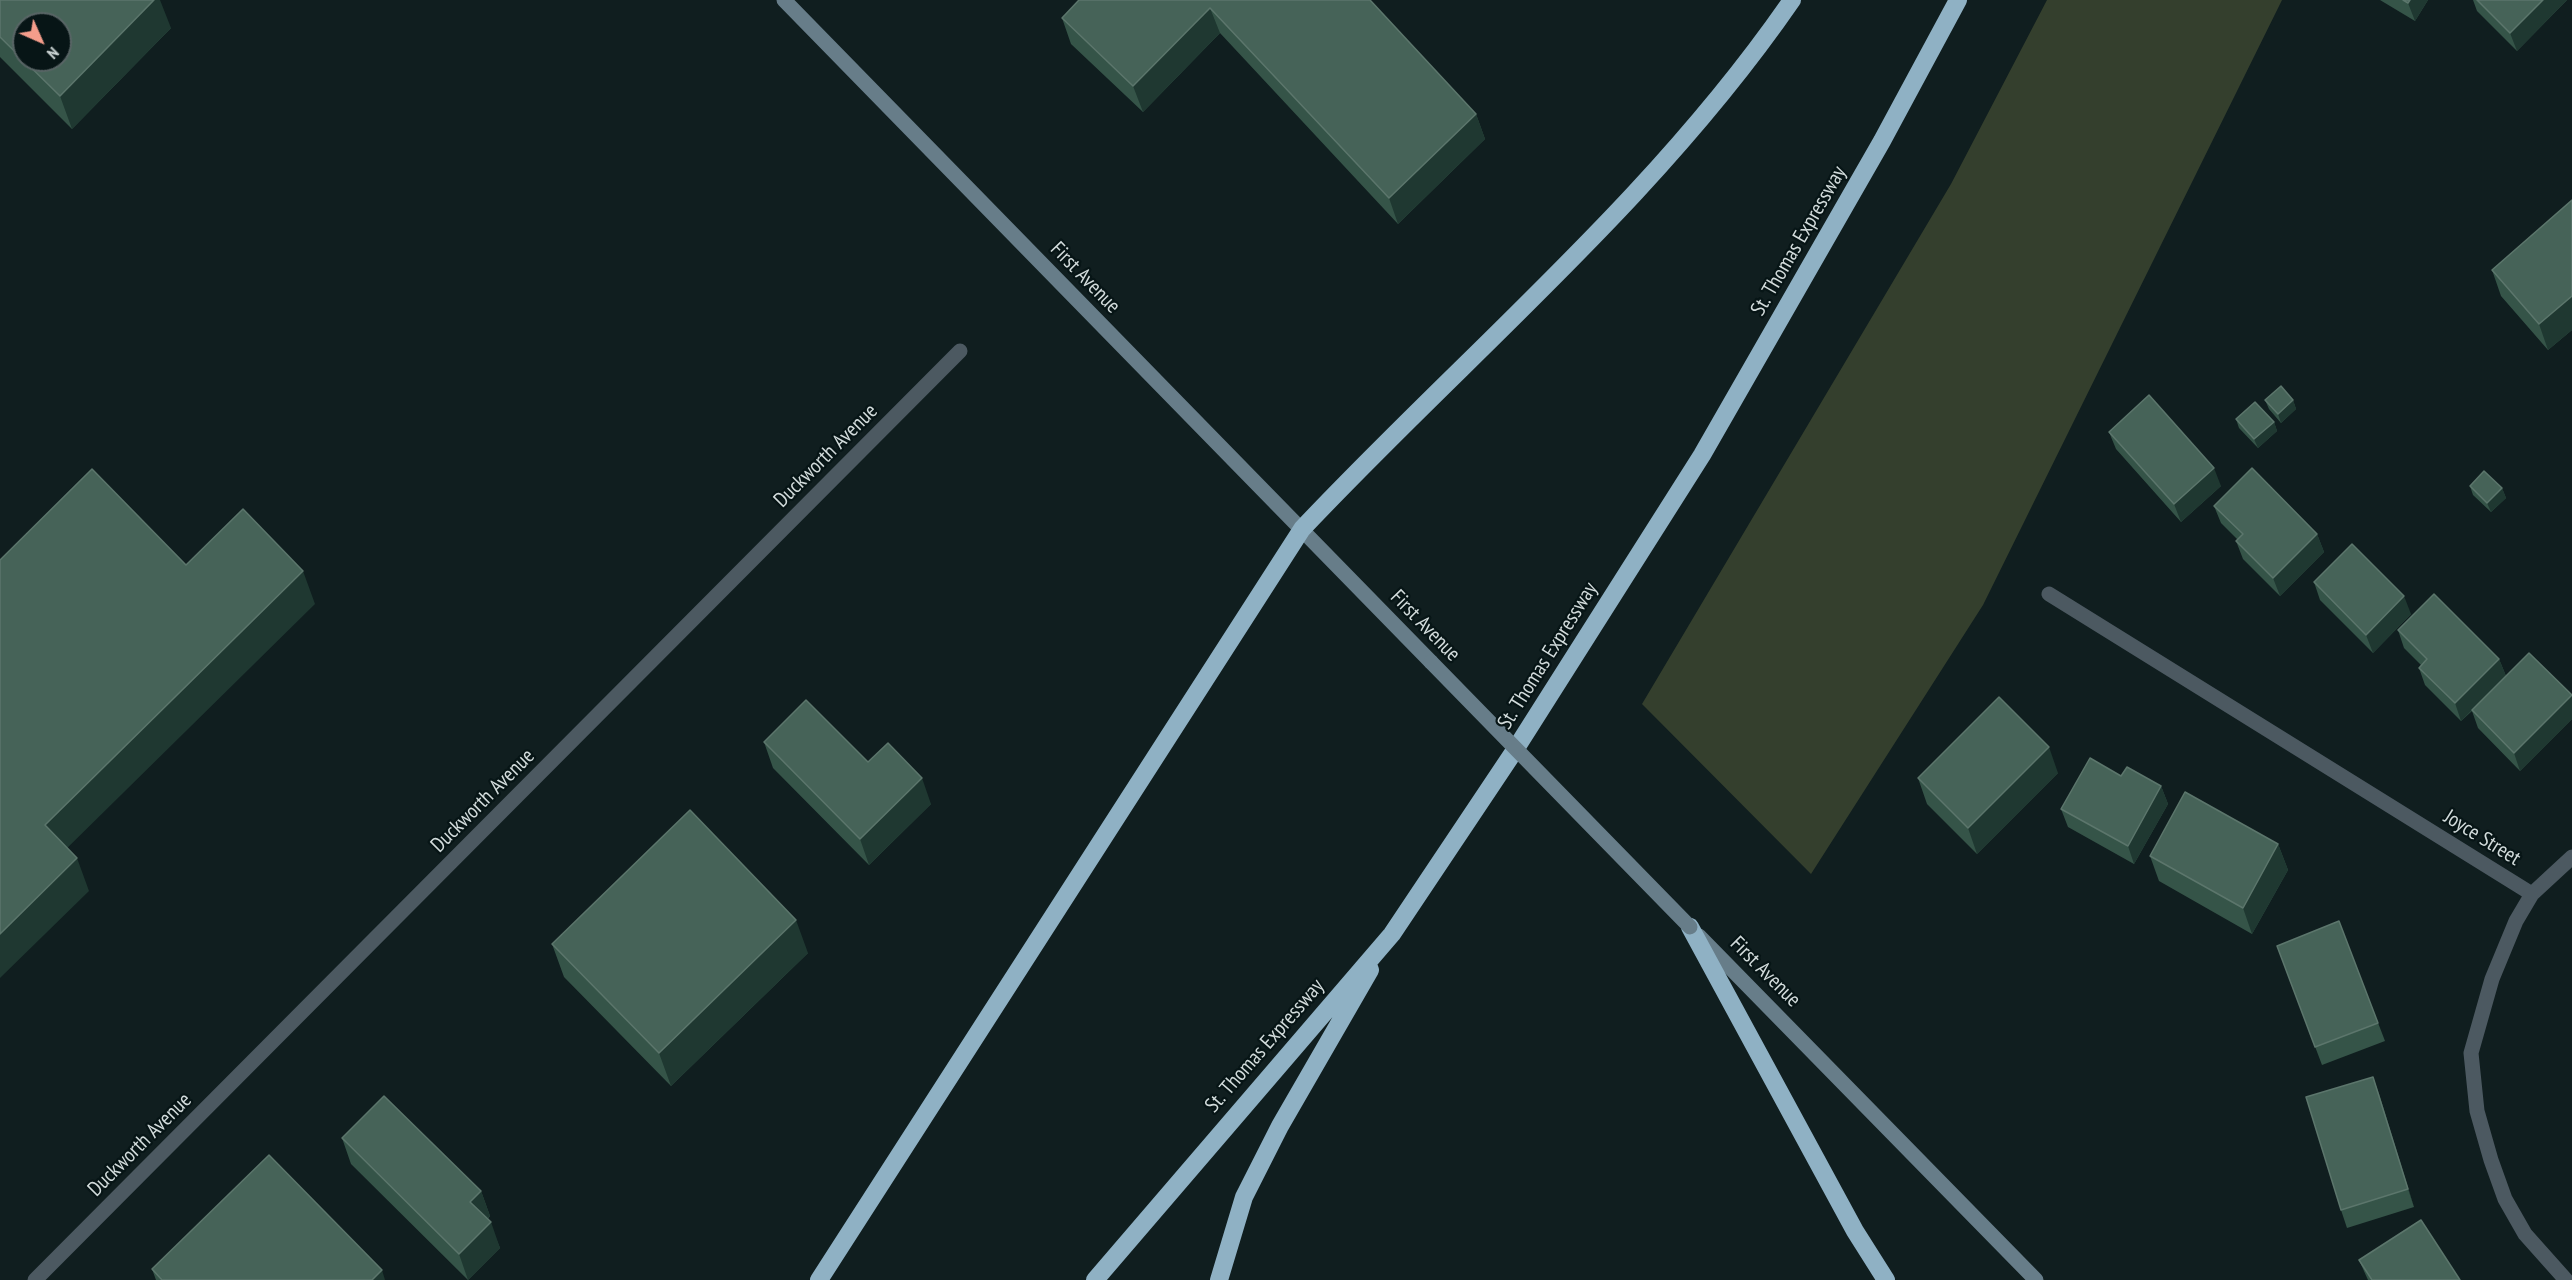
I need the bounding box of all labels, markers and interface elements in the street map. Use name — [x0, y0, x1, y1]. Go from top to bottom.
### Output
north arrow — [12, 12, 72, 72]
text: N — [43, 43, 63, 63]
street label: St. Thomas Expressway — [1746, 162, 1852, 320]
street label: First Avenue — [1045, 237, 1125, 319]
street label: Duckworth Avenue — [769, 399, 883, 513]
street label: St. Thomas Expressway — [1493, 578, 1603, 734]
street label: First Avenue — [1385, 585, 1465, 667]
street label: Duckworth Avenue — [426, 744, 540, 858]
street label: Joyce Street — [2439, 805, 2525, 871]
street label: First Avenue — [1724, 931, 1806, 1013]
street label: St. Thomas Expressway — [1200, 974, 1330, 1118]
street label: Duckworth Avenue — [83, 1088, 197, 1202]

